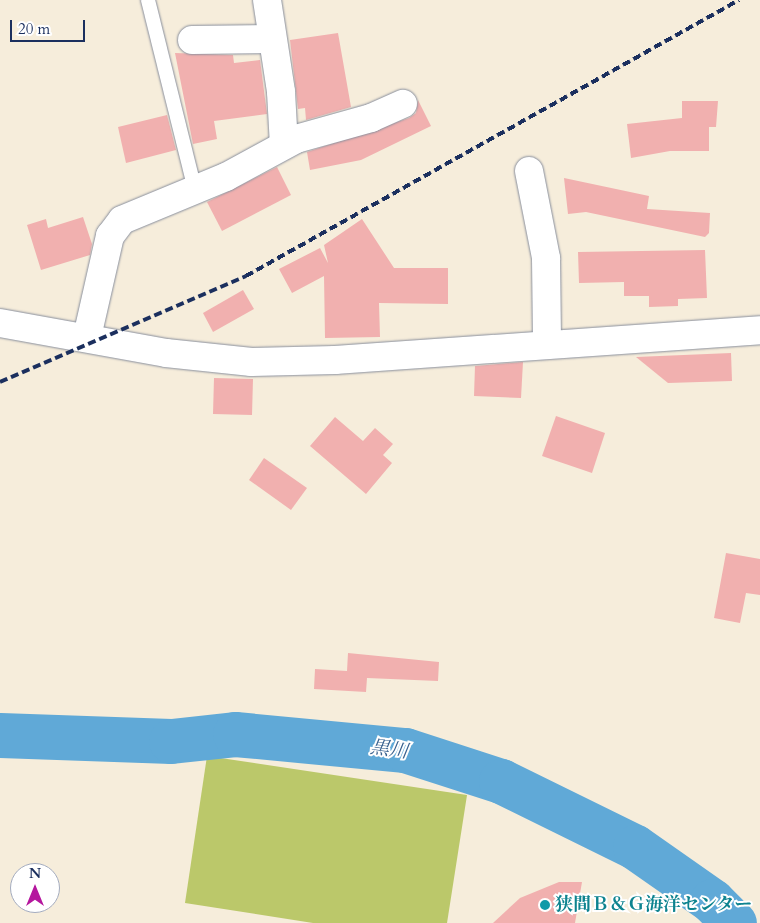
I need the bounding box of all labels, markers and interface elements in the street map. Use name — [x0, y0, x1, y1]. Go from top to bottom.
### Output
scale bar — [12, 10, 88, 42]
text: 20 m — [18, 19, 50, 39]
water label: 黒川 — [369, 736, 409, 764]
north arrow — [10, 863, 60, 913]
text: N — [29, 864, 41, 883]
place label: 狭間Ｂ＆Ｇ海洋センター — [555, 894, 753, 916]
marker: 狭間Ｂ＆Ｇ海洋センター — [539, 899, 551, 911]

